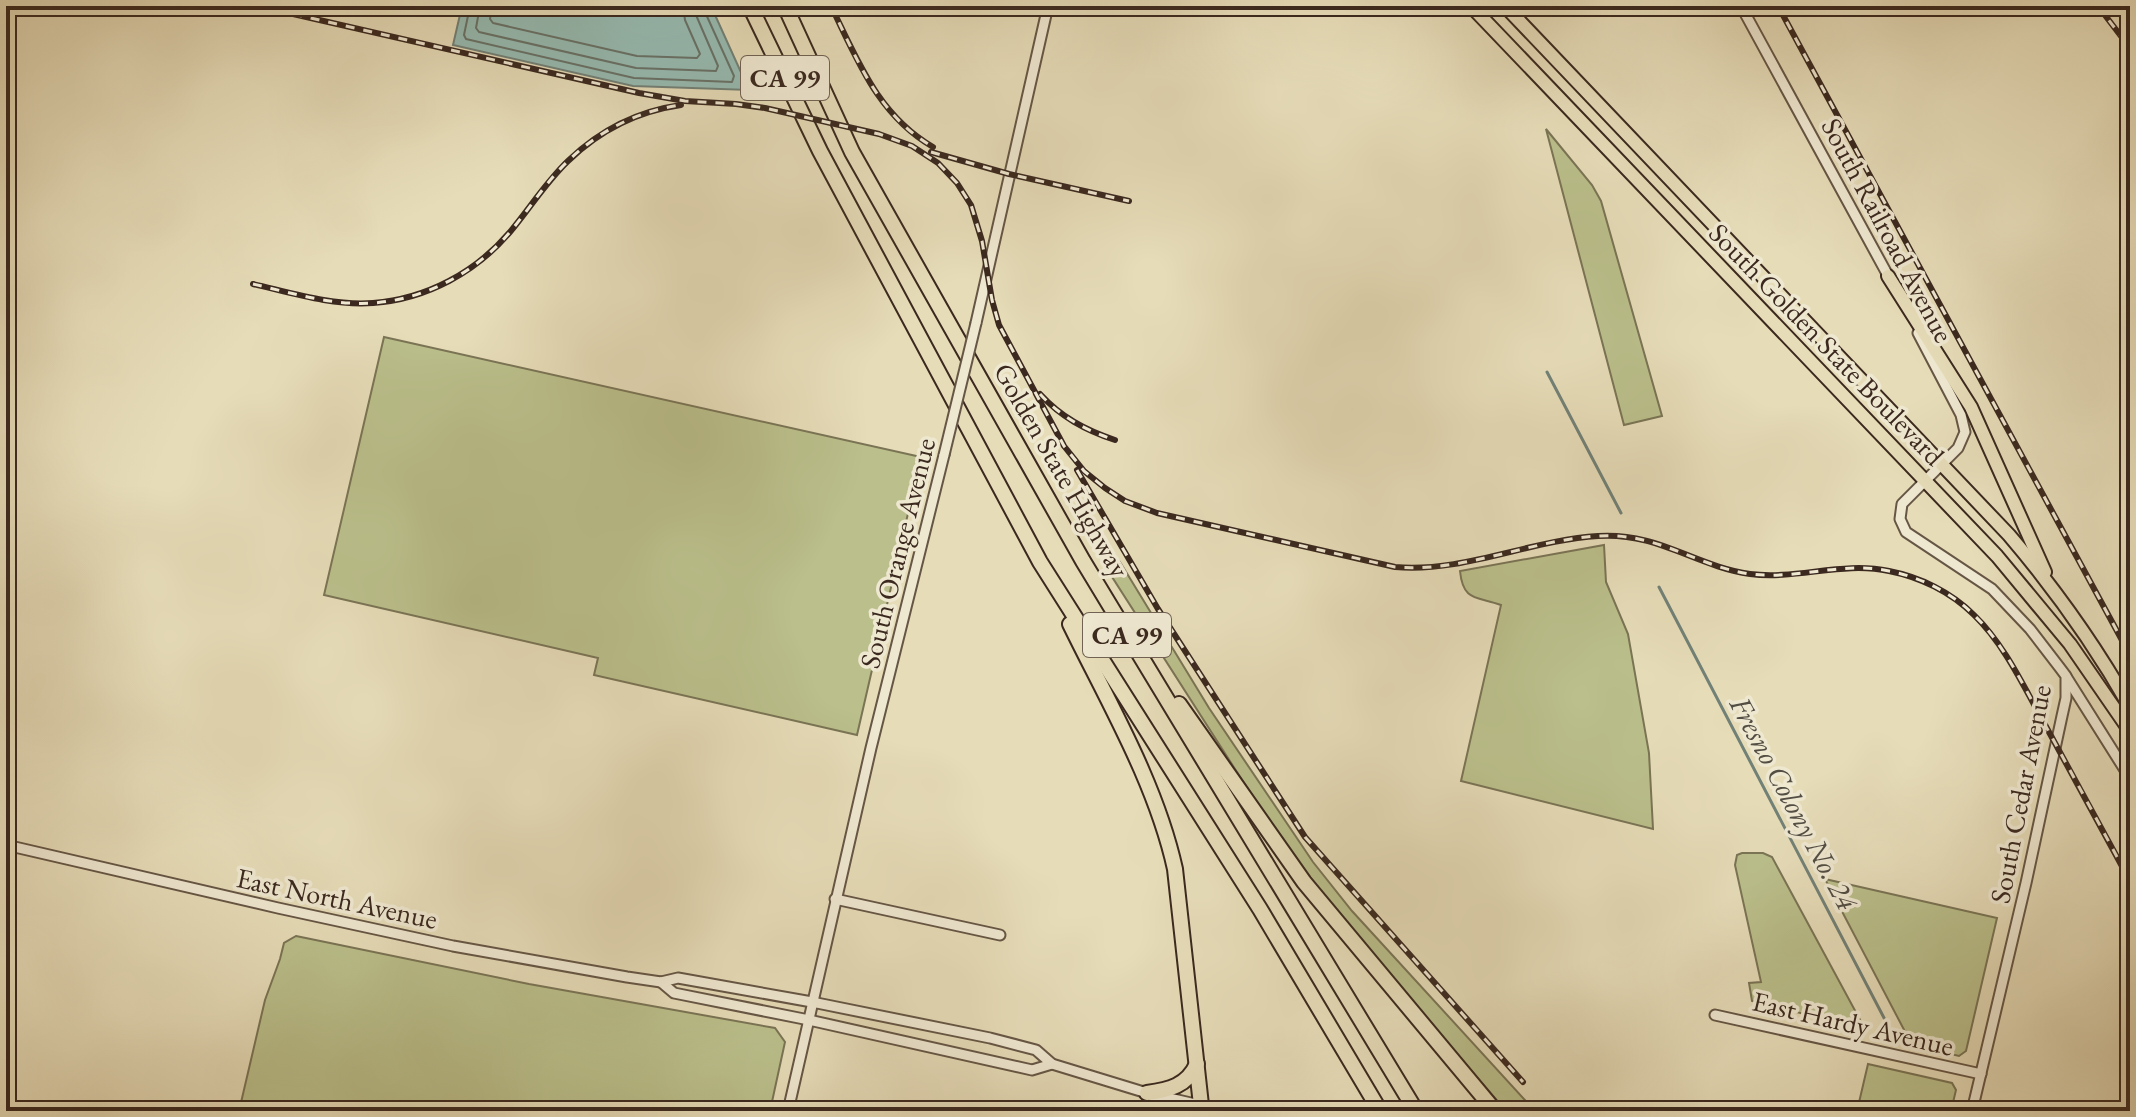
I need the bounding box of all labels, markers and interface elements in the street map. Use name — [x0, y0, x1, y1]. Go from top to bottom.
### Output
road number: CA 99 — [741, 56, 829, 100]
street label: South Railroad Avenue — [1814, 112, 1962, 348]
street label: South Golden State Boulevard — [1702, 215, 1953, 474]
street label: Golden State Highway — [986, 356, 1138, 584]
street label: South Orange Avenue — [851, 434, 943, 672]
road number: CA 99 — [1083, 613, 1171, 657]
street label: South Cedar Avenue — [1981, 682, 2059, 906]
water label: Fresno Colony No. 24 — [1721, 688, 1867, 917]
street label: East North Avenue — [233, 859, 441, 937]
street label: East Hardy Avenue — [1749, 982, 1957, 1064]

